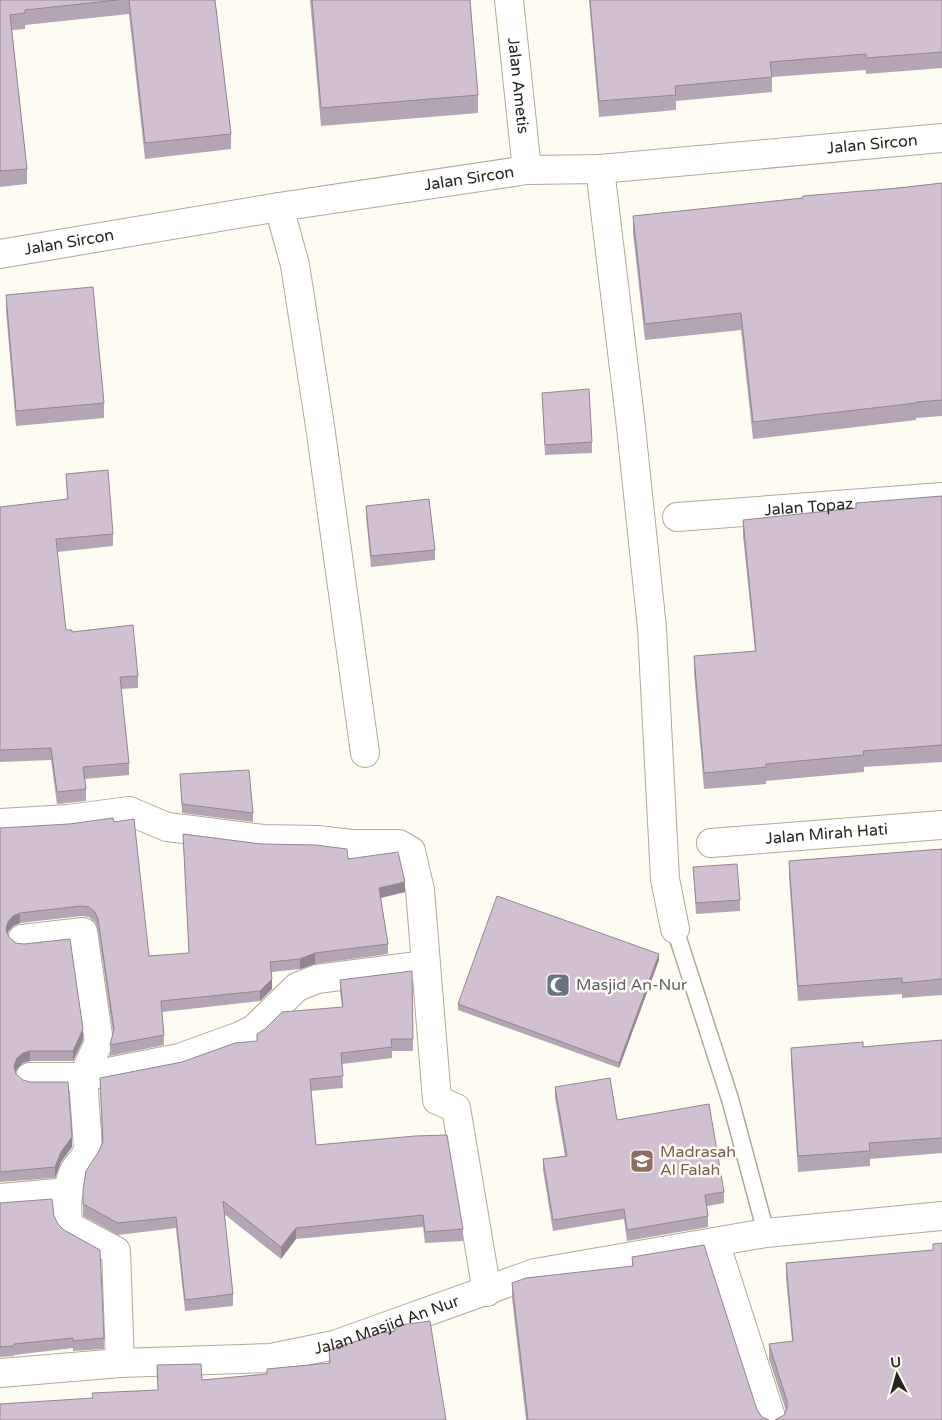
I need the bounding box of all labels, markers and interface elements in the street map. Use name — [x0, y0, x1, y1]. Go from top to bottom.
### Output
street label: Jalan Ametis — [503, 36, 533, 135]
street label: Jalan Sircon — [826, 130, 918, 158]
street label: Jalan Sircon — [423, 162, 515, 195]
street label: Jalan Sircon — [23, 225, 116, 260]
street label: Jalan Topaz — [764, 494, 854, 520]
street label: Jalan Mirah Hati — [765, 819, 889, 849]
mosque icon: Masjid An-Nur — [545, 972, 571, 998]
place label: Masjid An-Nur — [576, 975, 688, 995]
place label: Madrasah Al Falah — [660, 1142, 736, 1180]
school or university icon: Madrasah Al Falah — [629, 1148, 655, 1174]
street label: Jalan Masjid An Nur — [312, 1291, 463, 1359]
north arrow — [872, 1350, 922, 1400]
text: U — [890, 1354, 902, 1372]

